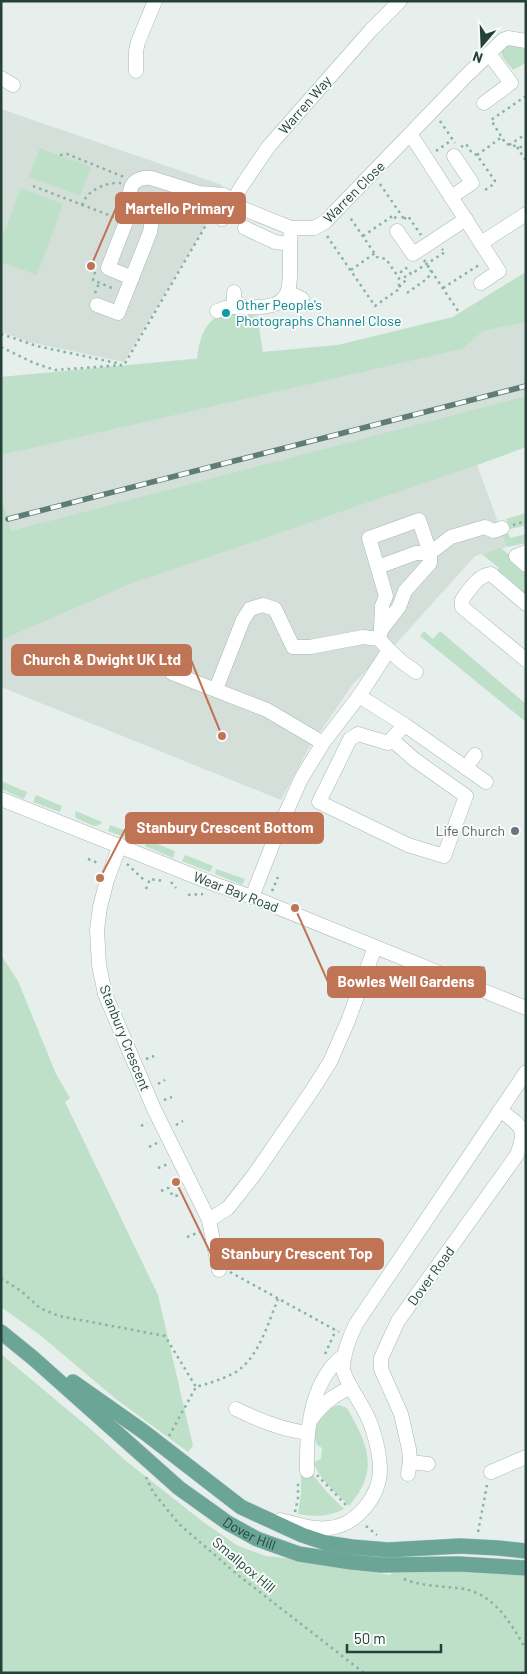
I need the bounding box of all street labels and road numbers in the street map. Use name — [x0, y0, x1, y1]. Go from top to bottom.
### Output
street label: Warren Way — [275, 72, 335, 137]
street label: Warren Close — [319, 157, 388, 226]
street label: Wear Bay Road — [191, 867, 281, 916]
street label: Stanbury Crescent — [96, 982, 154, 1093]
street label: Dover Road — [404, 1243, 458, 1309]
street label: Dover Hill — [220, 1513, 278, 1553]
street label: Smallpox Hill — [209, 1533, 279, 1596]

